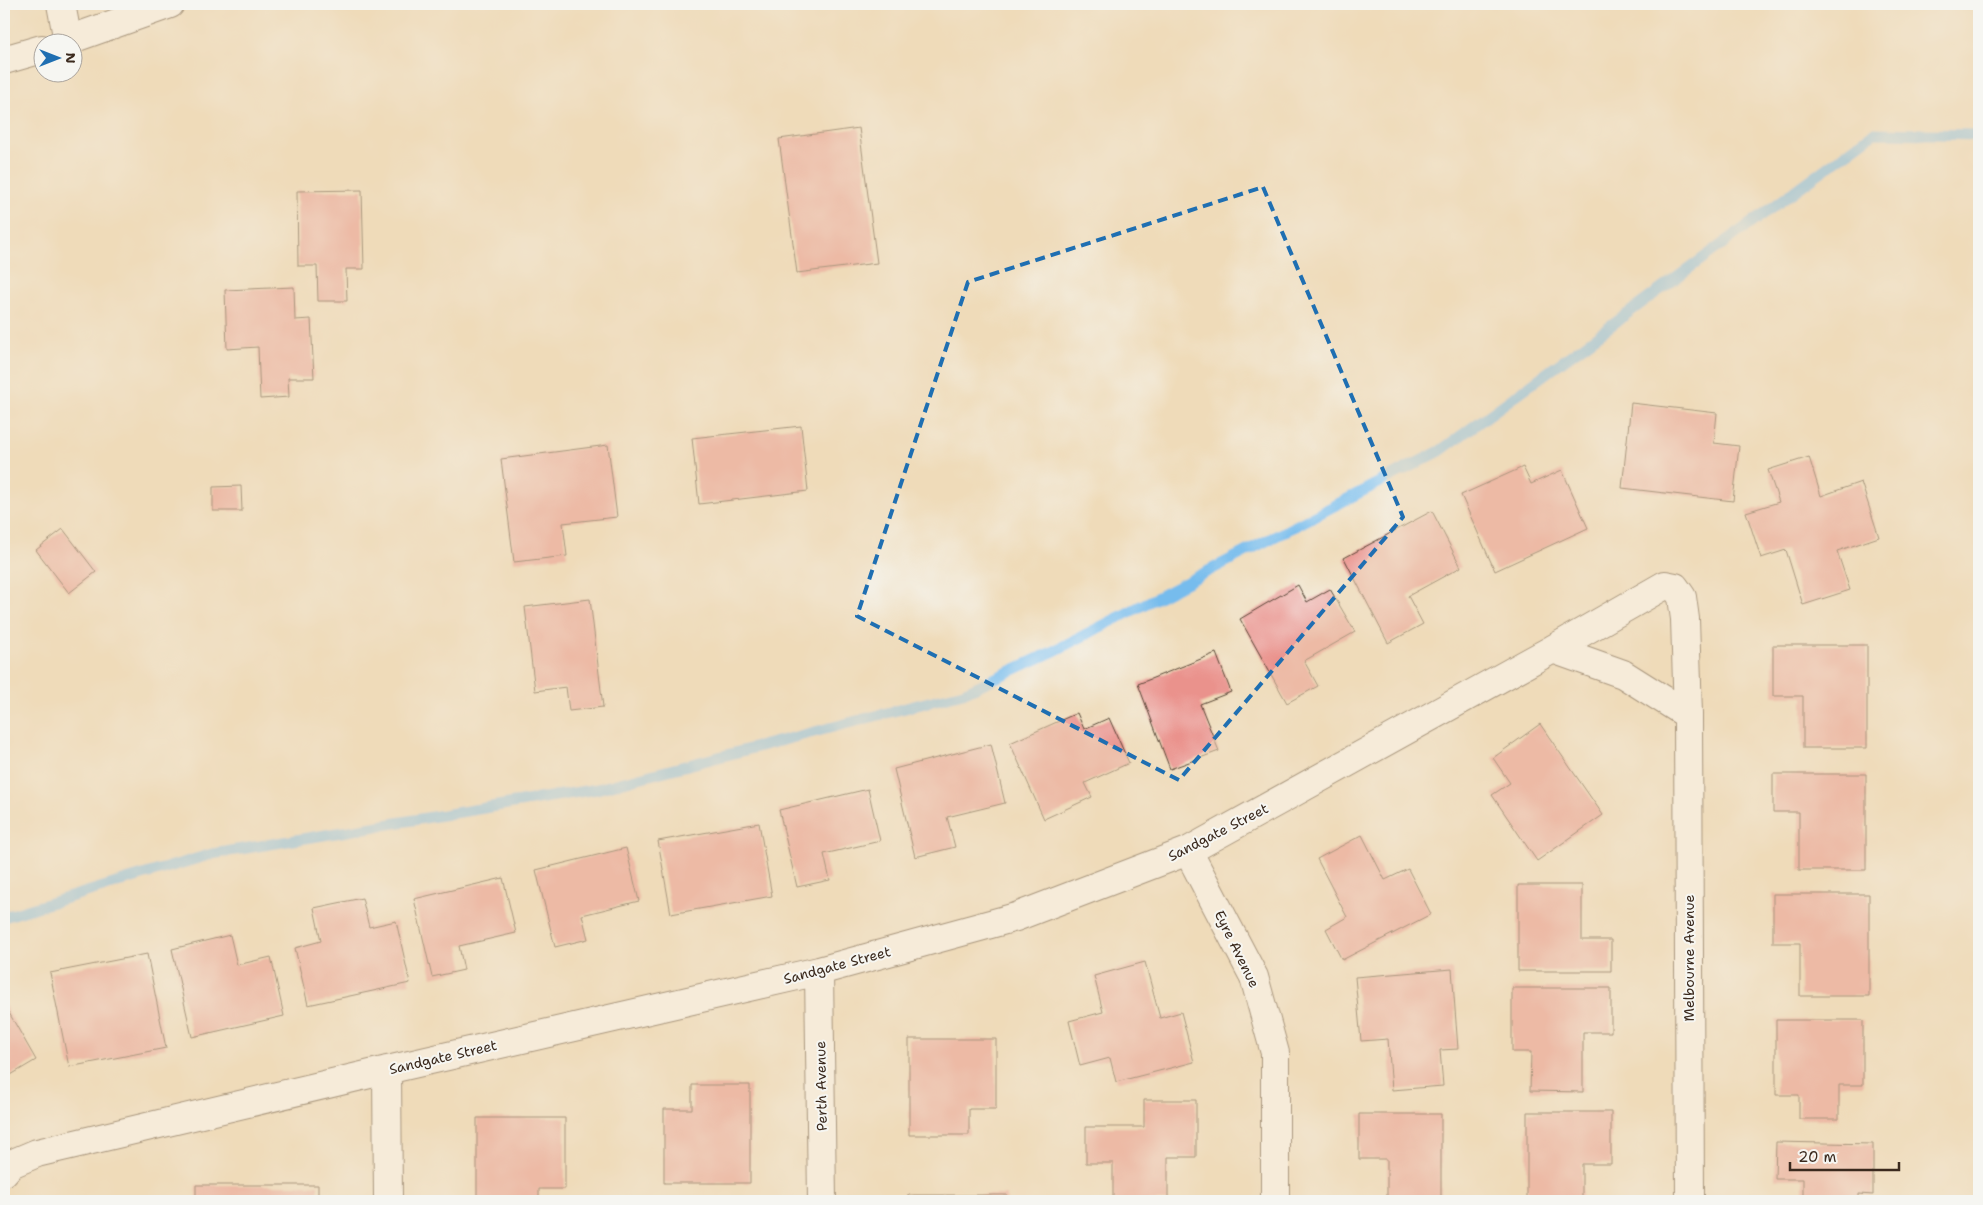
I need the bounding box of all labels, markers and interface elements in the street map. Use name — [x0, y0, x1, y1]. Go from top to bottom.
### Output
north arrow — [32, 32, 82, 82]
text: N — [62, 52, 80, 64]
street label: Sandgate Street — [1165, 799, 1271, 865]
street label: Melbourne Avenue — [1680, 894, 1698, 1021]
street label: Eyre Avenue — [1211, 907, 1263, 991]
street label: Sandgate Street — [781, 942, 893, 988]
street label: Sandgate Street — [387, 1036, 499, 1078]
street label: Perth Avenue — [811, 1041, 831, 1131]
scale bar — [1790, 1140, 1899, 1172]
text: 20 m — [1798, 1147, 1837, 1167]

